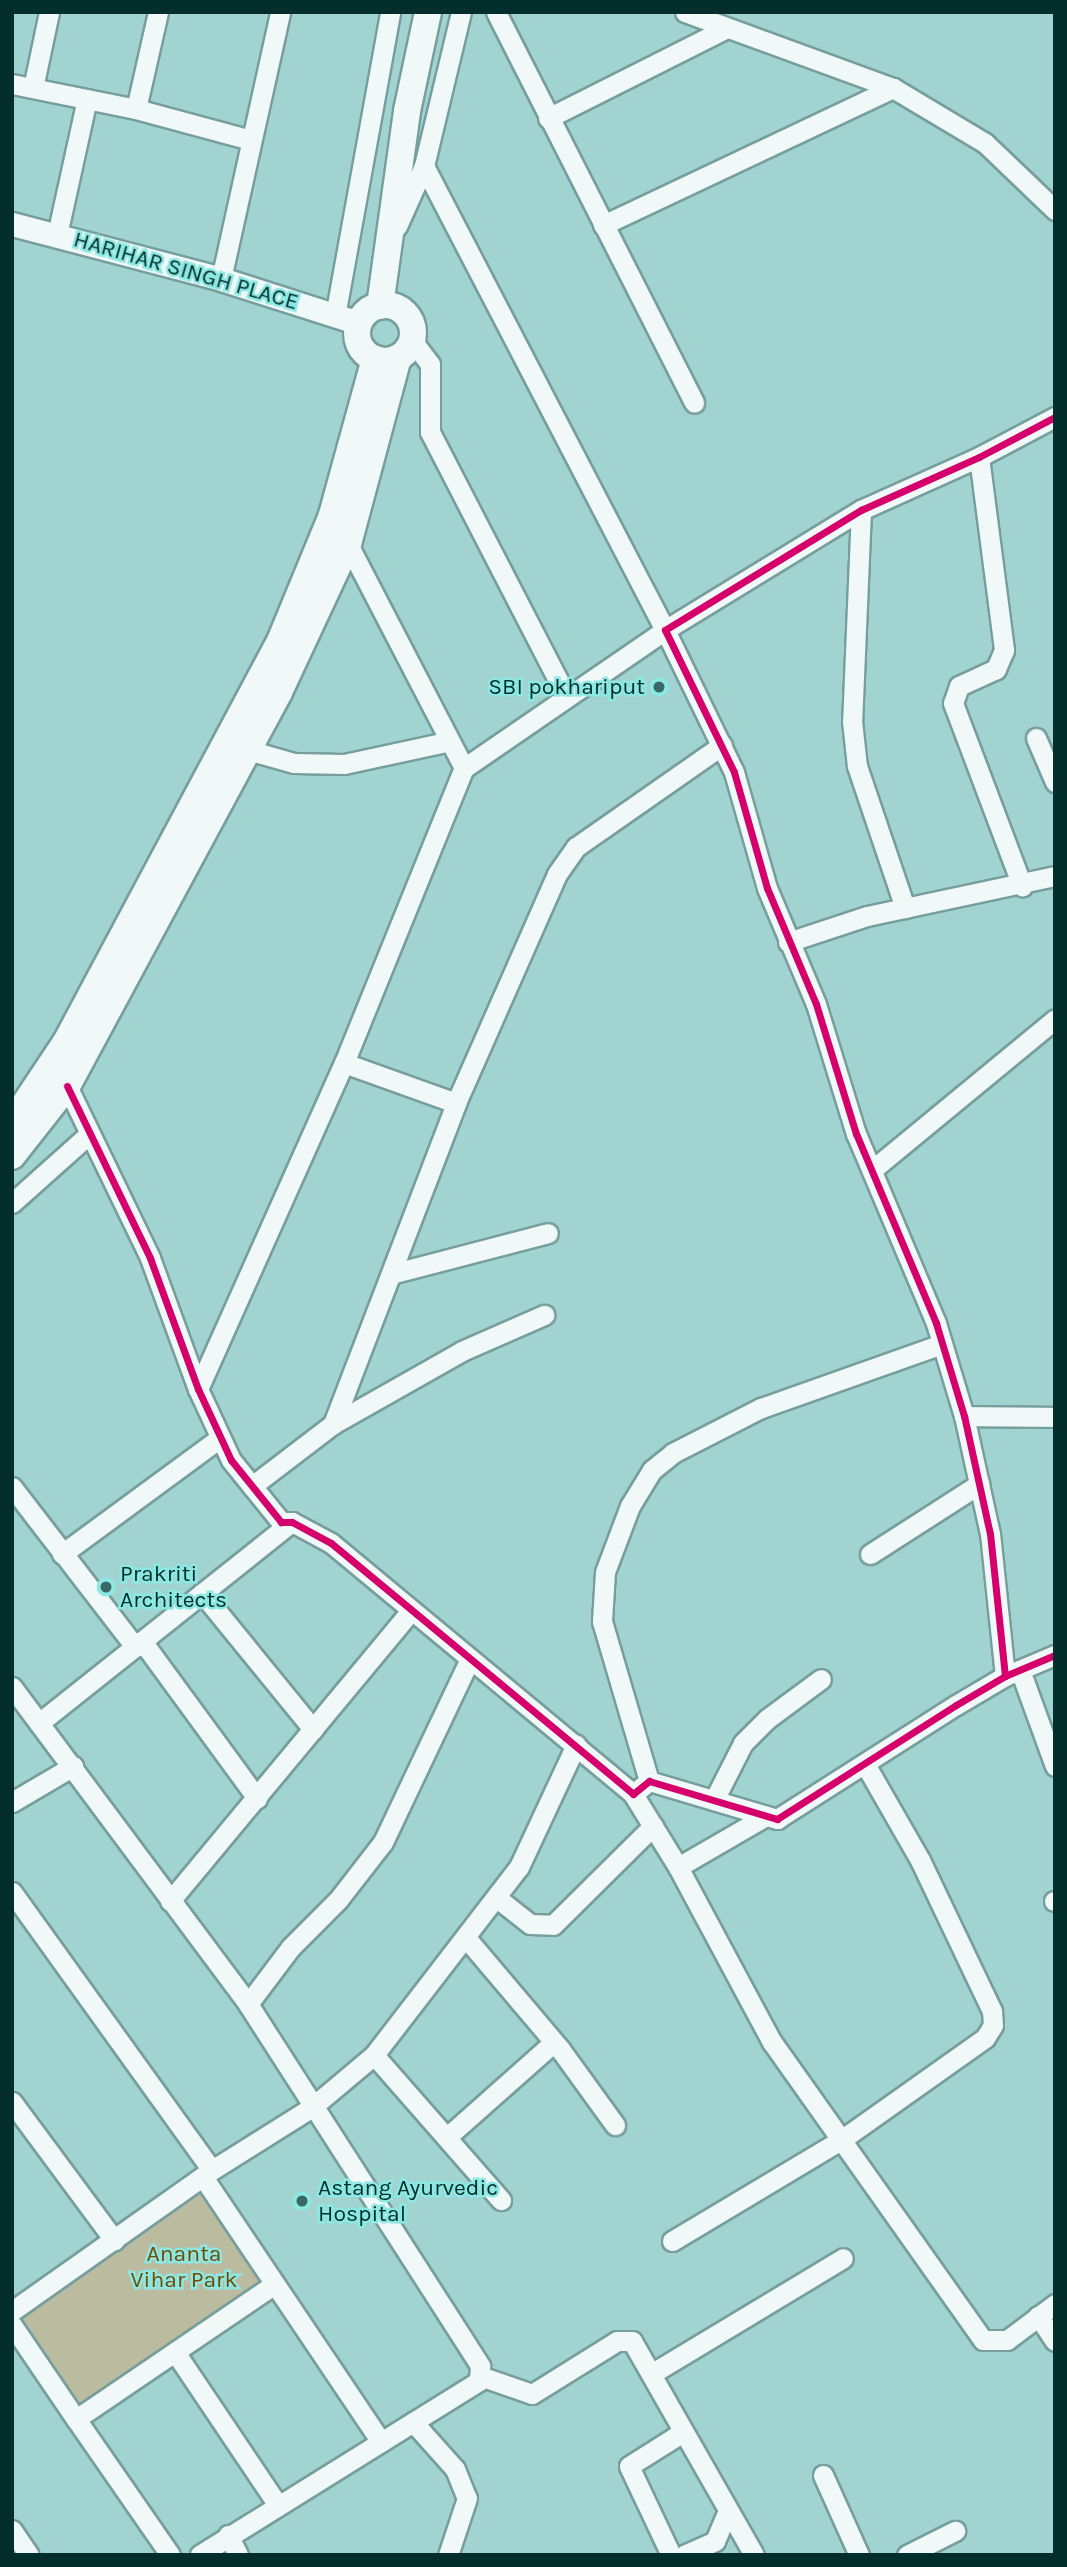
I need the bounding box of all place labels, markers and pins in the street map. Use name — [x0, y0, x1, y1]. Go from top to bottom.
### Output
place label: SBI pokhariput — [488, 673, 645, 701]
marker: SBI pokhariput — [651, 679, 667, 695]
place label: Prakriti Architects — [120, 1560, 227, 1614]
marker: Prakriti Architects — [98, 1579, 114, 1595]
place label: Astang Ayurvedic Hospital — [318, 2174, 498, 2228]
marker: Astang Ayurvedic Hospital — [292, 2191, 312, 2211]

